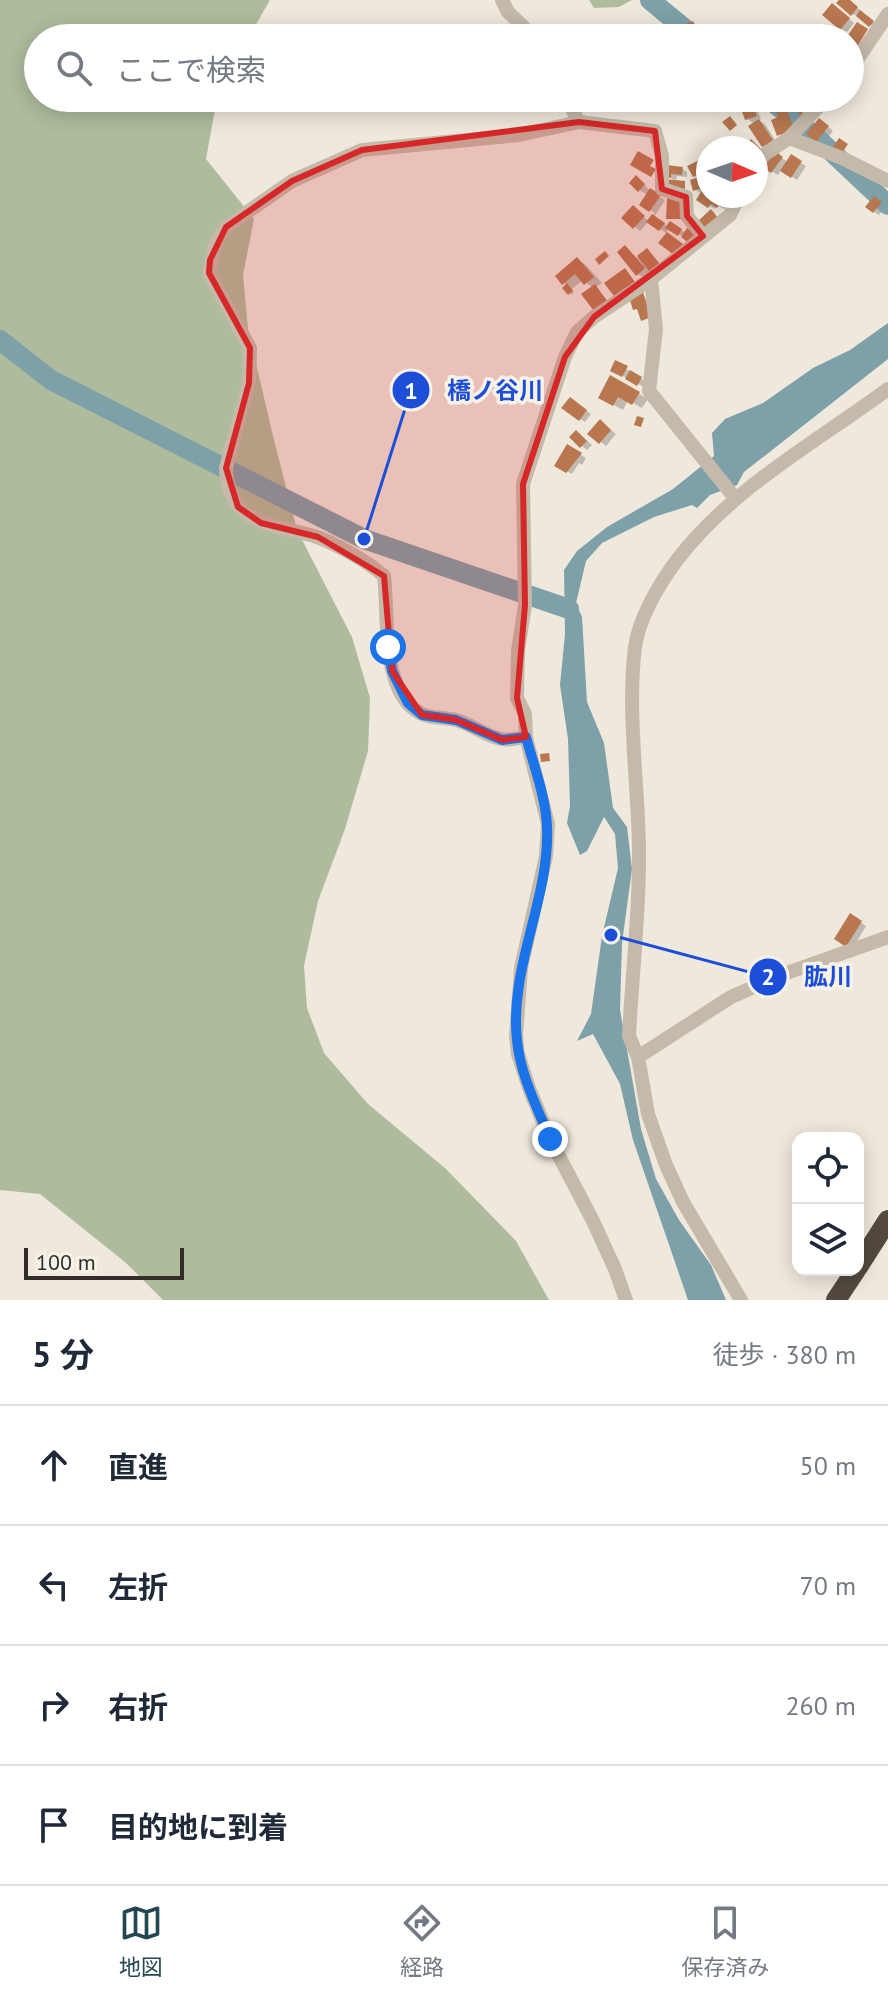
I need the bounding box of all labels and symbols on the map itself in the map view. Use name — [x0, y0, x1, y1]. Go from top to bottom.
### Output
north arrow — [696, 136, 768, 208]
callout: 橋ノ谷川 — [391, 366, 559, 414]
text: 1 — [404, 375, 418, 406]
text: 橋ノ谷川 — [447, 375, 543, 406]
route start — [370, 629, 406, 665]
callout: 肱川 — [748, 953, 868, 1001]
text: 2 — [761, 961, 775, 992]
text: 肱川 — [804, 961, 852, 992]
route end — [532, 1121, 568, 1157]
scale bar — [24, 1244, 184, 1280]

